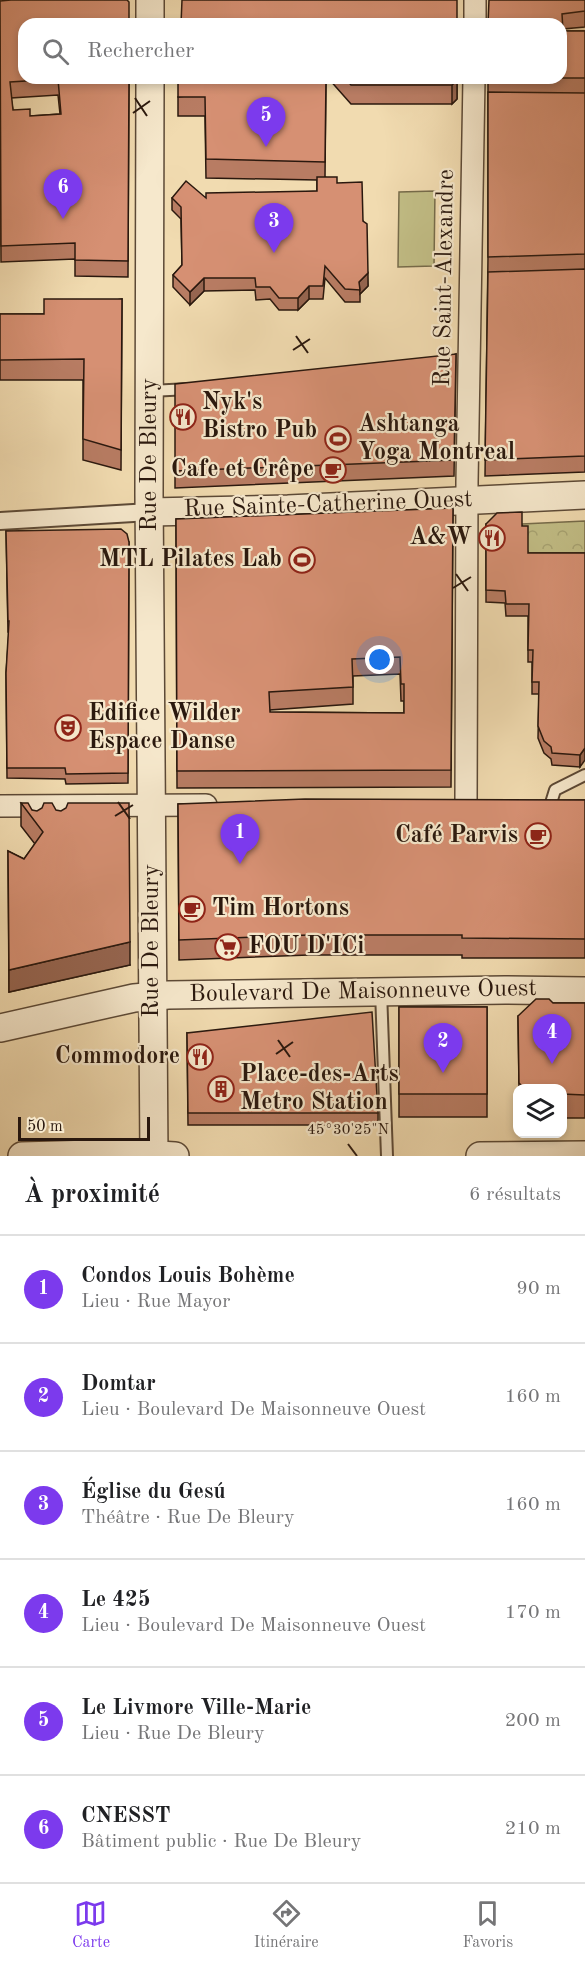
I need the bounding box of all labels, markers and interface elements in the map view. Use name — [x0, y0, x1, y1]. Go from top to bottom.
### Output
search box — [18, 18, 567, 84]
icon: search — [39, 35, 72, 68]
text: Rechercher — [87, 40, 194, 62]
pin: 5 — [246, 98, 286, 147]
street label: Rue Saint-Alexandre — [431, 169, 459, 387]
pin: 6 — [44, 170, 82, 219]
pin: 3 — [254, 204, 294, 253]
street label: Rue De Bleury — [138, 378, 162, 532]
place label: Nyk's Bistro Pub — [202, 391, 317, 443]
restaurant icon: Nyk's Bistro Pub — [168, 402, 198, 432]
place label: Ashtanga Yoga Montreal — [358, 413, 515, 465]
sports icon: Ashtanga Yoga Montreal — [323, 424, 353, 454]
cafe icon: Cafe et Crêpe — [318, 455, 348, 485]
place label: Cafe et Crêpe — [171, 458, 314, 482]
street label: Rue Sainte-Catherine Ouest — [183, 488, 473, 522]
restaurant icon: A&W — [477, 523, 507, 553]
place label: A&W — [409, 526, 472, 550]
sports icon: MTL Pilates Lab — [287, 545, 317, 575]
place label: MTL Pilates Lab — [99, 548, 282, 572]
your location — [365, 645, 394, 674]
place label: Edifice Wilder Espace Danse — [88, 702, 241, 754]
theatre icon: Edifice Wilder Espace Danse — [53, 713, 83, 743]
pin: 1 — [220, 814, 260, 864]
cafe icon: Café Parvis — [523, 821, 553, 851]
place label: Café Parvis — [395, 824, 518, 848]
street label: Rue De Bleury — [140, 864, 164, 1018]
cafe icon: Tim Hortons — [177, 894, 207, 924]
place label: Tim Hortons — [212, 897, 349, 921]
supermarket icon: FOU D'ICi — [213, 932, 243, 962]
place label: FOU D'ICi — [248, 935, 364, 959]
street label: Boulevard De Maisonneuve Ouest — [189, 977, 537, 1007]
pin: 4 — [532, 1014, 572, 1064]
pin: 2 — [424, 1024, 462, 1073]
restaurant icon: Commodore — [185, 1042, 215, 1072]
place label: Commodore — [55, 1045, 180, 1069]
place label: Place-des-Arts Metro Station — [240, 1063, 399, 1115]
building icon: Place-des-Arts Metro Station — [206, 1074, 236, 1104]
map controls — [513, 1084, 567, 1138]
button: layers — [513, 1084, 567, 1138]
scale bar — [18, 1114, 150, 1142]
text: 50 m — [27, 1119, 63, 1135]
text: 45°30'25"N — [307, 1123, 389, 1138]
text: À proximité — [24, 1182, 160, 1208]
text: 6 résultats — [469, 1185, 561, 1205]
text: Condos Louis Bohème — [81, 1265, 295, 1287]
text: 1 — [38, 1279, 49, 1299]
text: 90 m — [516, 1279, 561, 1299]
text: Lieu · Rue Mayor — [81, 1292, 230, 1312]
text: Domtar — [81, 1373, 156, 1395]
text: 2 — [38, 1387, 49, 1407]
text: 160 m — [505, 1387, 561, 1407]
text: Lieu · Boulevard De Maisonneuve Ouest — [81, 1400, 426, 1420]
text: Église du Gesú — [81, 1481, 226, 1503]
text: 3 — [38, 1495, 49, 1515]
text: 160 m — [505, 1495, 561, 1515]
text: Théâtre · Rue De Bleury — [81, 1508, 295, 1528]
text: Le 425 — [81, 1589, 151, 1611]
text: 4 — [38, 1603, 49, 1623]
text: 170 m — [505, 1603, 561, 1623]
text: Lieu · Boulevard De Maisonneuve Ouest — [81, 1616, 426, 1636]
text: Le Livmore Ville-Marie — [81, 1697, 311, 1719]
text: 5 — [38, 1711, 49, 1731]
text: 200 m — [505, 1711, 561, 1731]
text: Lieu · Rue De Bleury — [81, 1724, 265, 1744]
text: CNESST — [81, 1805, 171, 1827]
text: 6 — [38, 1819, 49, 1839]
text: 210 m — [505, 1819, 561, 1839]
text: Bâtiment public · Rue De Bleury — [81, 1832, 361, 1852]
tab: Carte — [72, 1897, 110, 1953]
tab: Itinéraire — [254, 1897, 319, 1953]
tab: Favoris — [462, 1897, 513, 1953]

